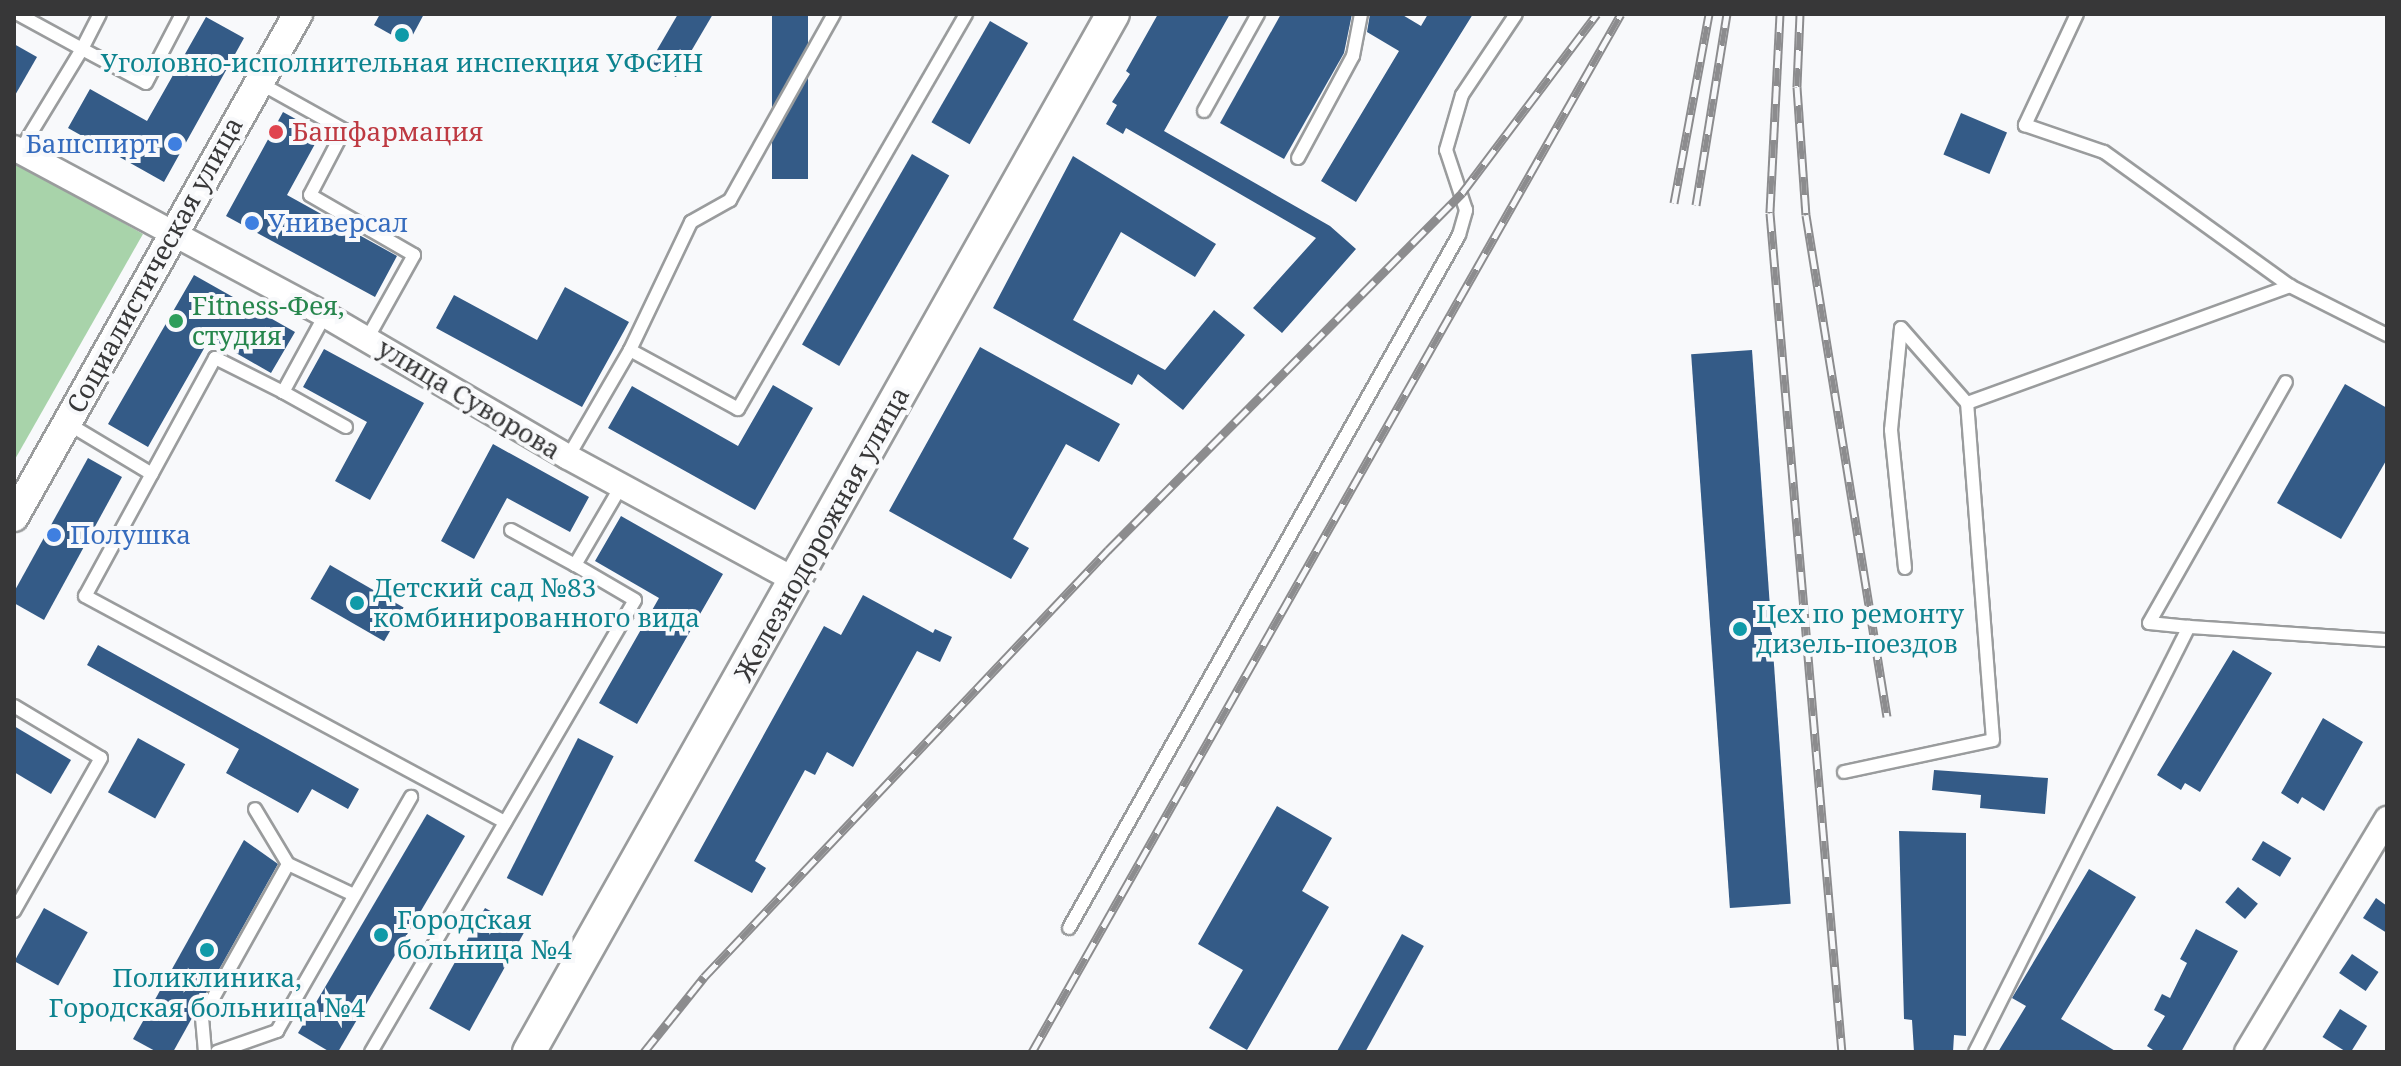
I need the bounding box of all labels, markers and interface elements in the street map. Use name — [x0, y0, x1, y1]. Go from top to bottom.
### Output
marker: Уголовно-исполнительная инспекция УФСИН — [393, 26, 411, 44]
place label: Уголовно-исполнительная инспекция УФСИН — [101, 47, 703, 79]
street label: Социалистическая улица — [61, 112, 249, 418]
place label: Башфармация — [292, 116, 484, 148]
marker: Башфармация — [267, 123, 285, 141]
place label: Башспирт — [25, 128, 159, 160]
marker: Башспирт — [166, 135, 184, 153]
place label: Универсал — [268, 207, 408, 239]
marker: Универсал — [243, 214, 261, 232]
place label: Fitness-Фея, студия — [192, 290, 345, 352]
marker: Fitness-Фея, студия — [167, 312, 185, 330]
street label: улица Суворова — [372, 332, 566, 466]
street label: Железнодорожная улица — [728, 381, 916, 687]
place label: Полушка — [70, 519, 191, 551]
marker: Полушка — [45, 526, 63, 544]
place label: Детский сад №83 комбинированного вида — [373, 572, 700, 634]
marker: Детский сад №83 комбинированного вида — [348, 594, 366, 612]
place label: Цех по ремонту дизель-поездов — [1756, 598, 1964, 660]
marker: Цех по ремонту дизель-поездов — [1731, 620, 1749, 638]
place label: Городская больница №4 — [397, 904, 572, 966]
marker: Городская больница №4 — [372, 926, 390, 944]
marker: Поликлиника, Городская больница №4 — [198, 941, 216, 959]
place label: Поликлиника, Городская больница №4 — [49, 962, 365, 1024]

